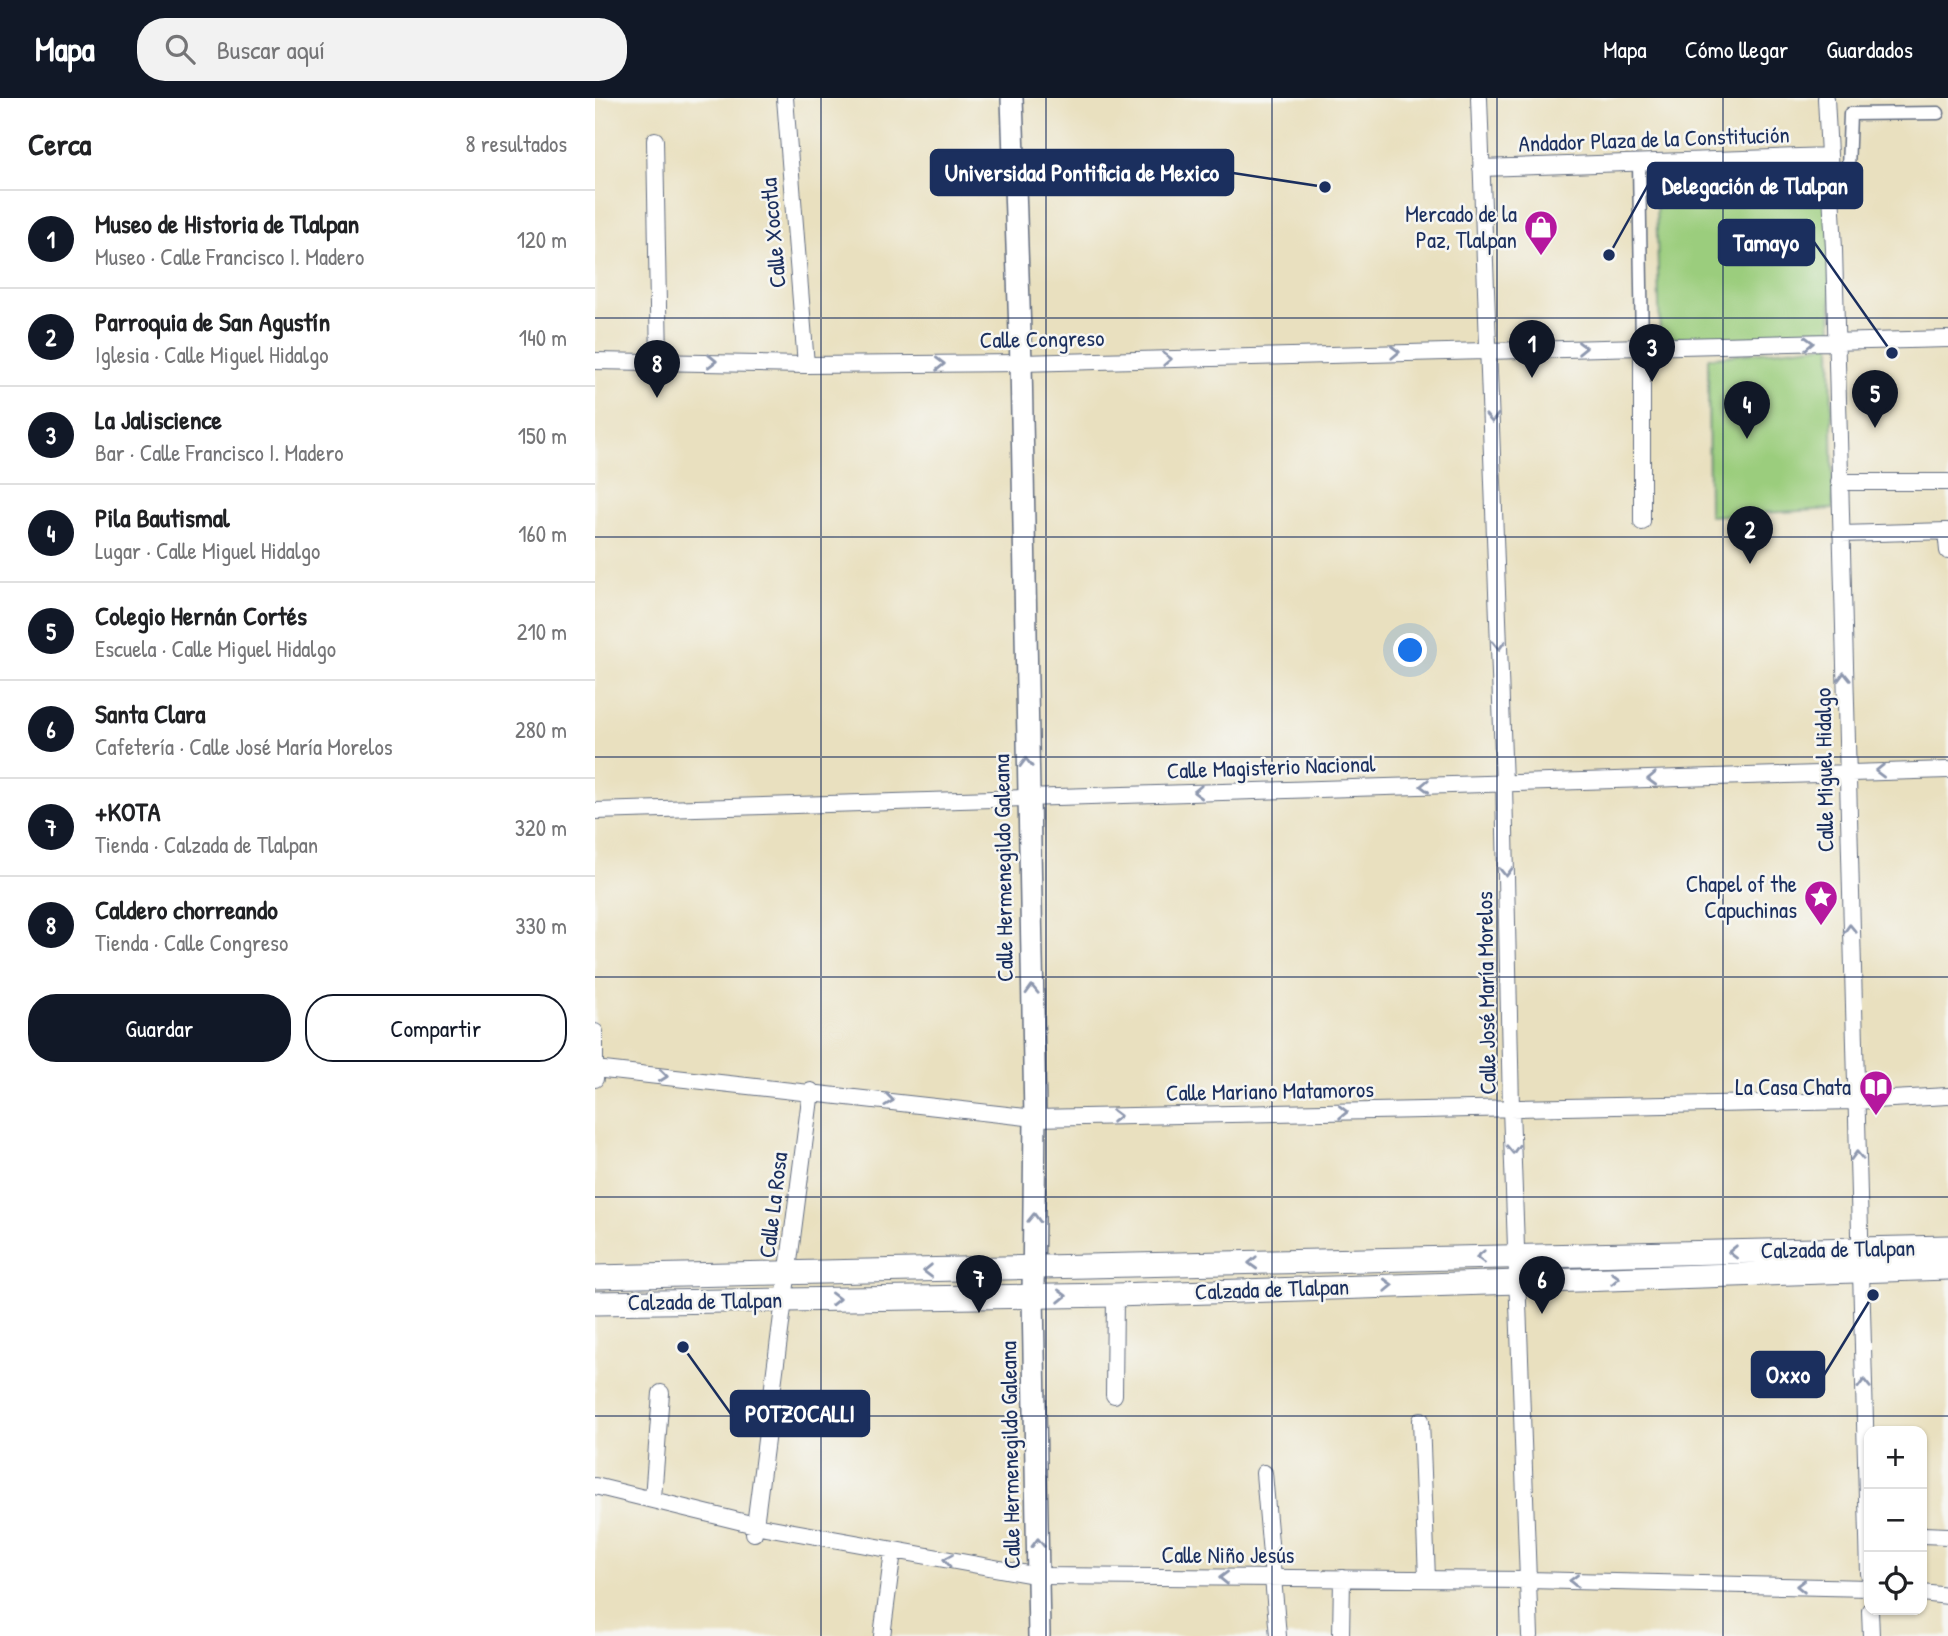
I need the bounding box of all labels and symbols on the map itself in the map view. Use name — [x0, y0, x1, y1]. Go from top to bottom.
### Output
street label: Andador Plaza de la Constitución — [1518, 118, 1790, 159]
callout: Universidad Pontificia de Mexico — [931, 150, 1233, 195]
text: Universidad Pontificia de Mexico — [945, 156, 1220, 188]
callout: Delegación de Tlalpan — [1648, 163, 1862, 208]
text: Delegación de Tlalpan — [1662, 169, 1848, 202]
street label: Calle Xocotla — [752, 177, 793, 289]
place label: Mercado de la Paz, Tlalpan — [1405, 198, 1517, 255]
shop icon: Mercado de la Paz, Tlalpan — [1522, 208, 1560, 257]
callout: Tamayo — [1719, 220, 1814, 265]
text: Tamayo — [1732, 226, 1799, 259]
pin: 1 — [1509, 320, 1555, 378]
street label: Calle Congreso — [979, 322, 1105, 355]
pin: 3 — [1629, 324, 1675, 382]
one-way arrow — [1804, 335, 1815, 350]
pin: 8 — [634, 340, 680, 398]
one-way arrow — [1577, 340, 1588, 356]
one-way arrow — [1390, 344, 1400, 360]
one-way arrow — [1162, 351, 1173, 366]
one-way arrow — [707, 354, 718, 369]
one-way arrow — [934, 356, 945, 371]
pin: 5 — [1852, 370, 1898, 428]
pin: 4 — [1724, 381, 1770, 439]
one-way arrow — [1484, 412, 1499, 423]
pin: 2 — [1727, 506, 1773, 564]
your location — [1393, 633, 1427, 667]
one-way arrow — [1492, 640, 1507, 651]
one-way arrow — [1836, 671, 1852, 682]
street label: Calle Miguel Hidalgo — [1807, 688, 1840, 852]
street label: Calle Magisterio Nacional — [1166, 747, 1377, 786]
street label: Calle Hermenegildo Galeana — [985, 754, 1020, 982]
one-way arrow — [1019, 757, 1034, 768]
one-way arrow — [1874, 764, 1885, 779]
one-way arrow — [1647, 771, 1658, 786]
one-way arrow — [1419, 778, 1430, 793]
one-way arrow — [1192, 784, 1202, 800]
one-way arrow — [1498, 868, 1514, 878]
place label: Chapel of the Capuchinas — [1686, 868, 1797, 925]
place icon: Chapel of the Capuchinas — [1802, 878, 1840, 927]
street label: Calle José María Morelos — [1468, 891, 1503, 1095]
one-way arrow — [1843, 923, 1858, 934]
one-way arrow — [1024, 985, 1040, 995]
one-way arrow — [658, 1068, 669, 1083]
library icon: La Casa Chata — [1857, 1068, 1895, 1117]
place label: La Casa Chata — [1735, 1071, 1851, 1102]
street label: Calle Mariano Matamoros — [1166, 1073, 1374, 1108]
one-way arrow — [883, 1093, 895, 1108]
one-way arrow — [1338, 1104, 1349, 1120]
one-way arrow — [1110, 1109, 1121, 1124]
one-way arrow — [1505, 1143, 1520, 1154]
street label: Calle La Rosa — [751, 1150, 794, 1260]
one-way arrow — [1850, 1150, 1865, 1161]
one-way arrow — [1026, 1212, 1042, 1223]
street label: Calzada de Tlalpan — [1760, 1232, 1916, 1265]
one-way arrow — [1727, 1244, 1738, 1259]
one-way arrow — [1475, 1250, 1486, 1265]
pin: 7 — [956, 1255, 1002, 1313]
one-way arrow — [1248, 1256, 1259, 1271]
pin: 6 — [1519, 1256, 1565, 1314]
one-way arrow — [922, 1263, 933, 1278]
street label: Calzada de Tlalpan — [1194, 1270, 1350, 1307]
one-way arrow — [1610, 1270, 1621, 1286]
one-way arrow — [1382, 1278, 1393, 1293]
street label: Calzada de Tlalpan — [627, 1284, 783, 1317]
one-way arrow — [1057, 1288, 1068, 1303]
one-way arrow — [830, 1291, 840, 1307]
street label: Calle Hermenegildo Galeana — [992, 1341, 1027, 1569]
callout: Oxxo — [1752, 1352, 1824, 1397]
text: Oxxo — [1766, 1358, 1811, 1390]
one-way arrow — [1856, 1378, 1871, 1389]
callout: POTZOCALLI — [731, 1391, 869, 1436]
text: POTZOCALLI — [745, 1397, 855, 1429]
one-way arrow — [1031, 1538, 1046, 1549]
street label: Calle Niño Jesús — [1162, 1539, 1295, 1570]
one-way arrow — [942, 1553, 954, 1568]
one-way arrow — [1218, 1570, 1229, 1585]
one-way arrow — [1568, 1573, 1578, 1589]
one-way arrow — [1795, 1578, 1806, 1594]

